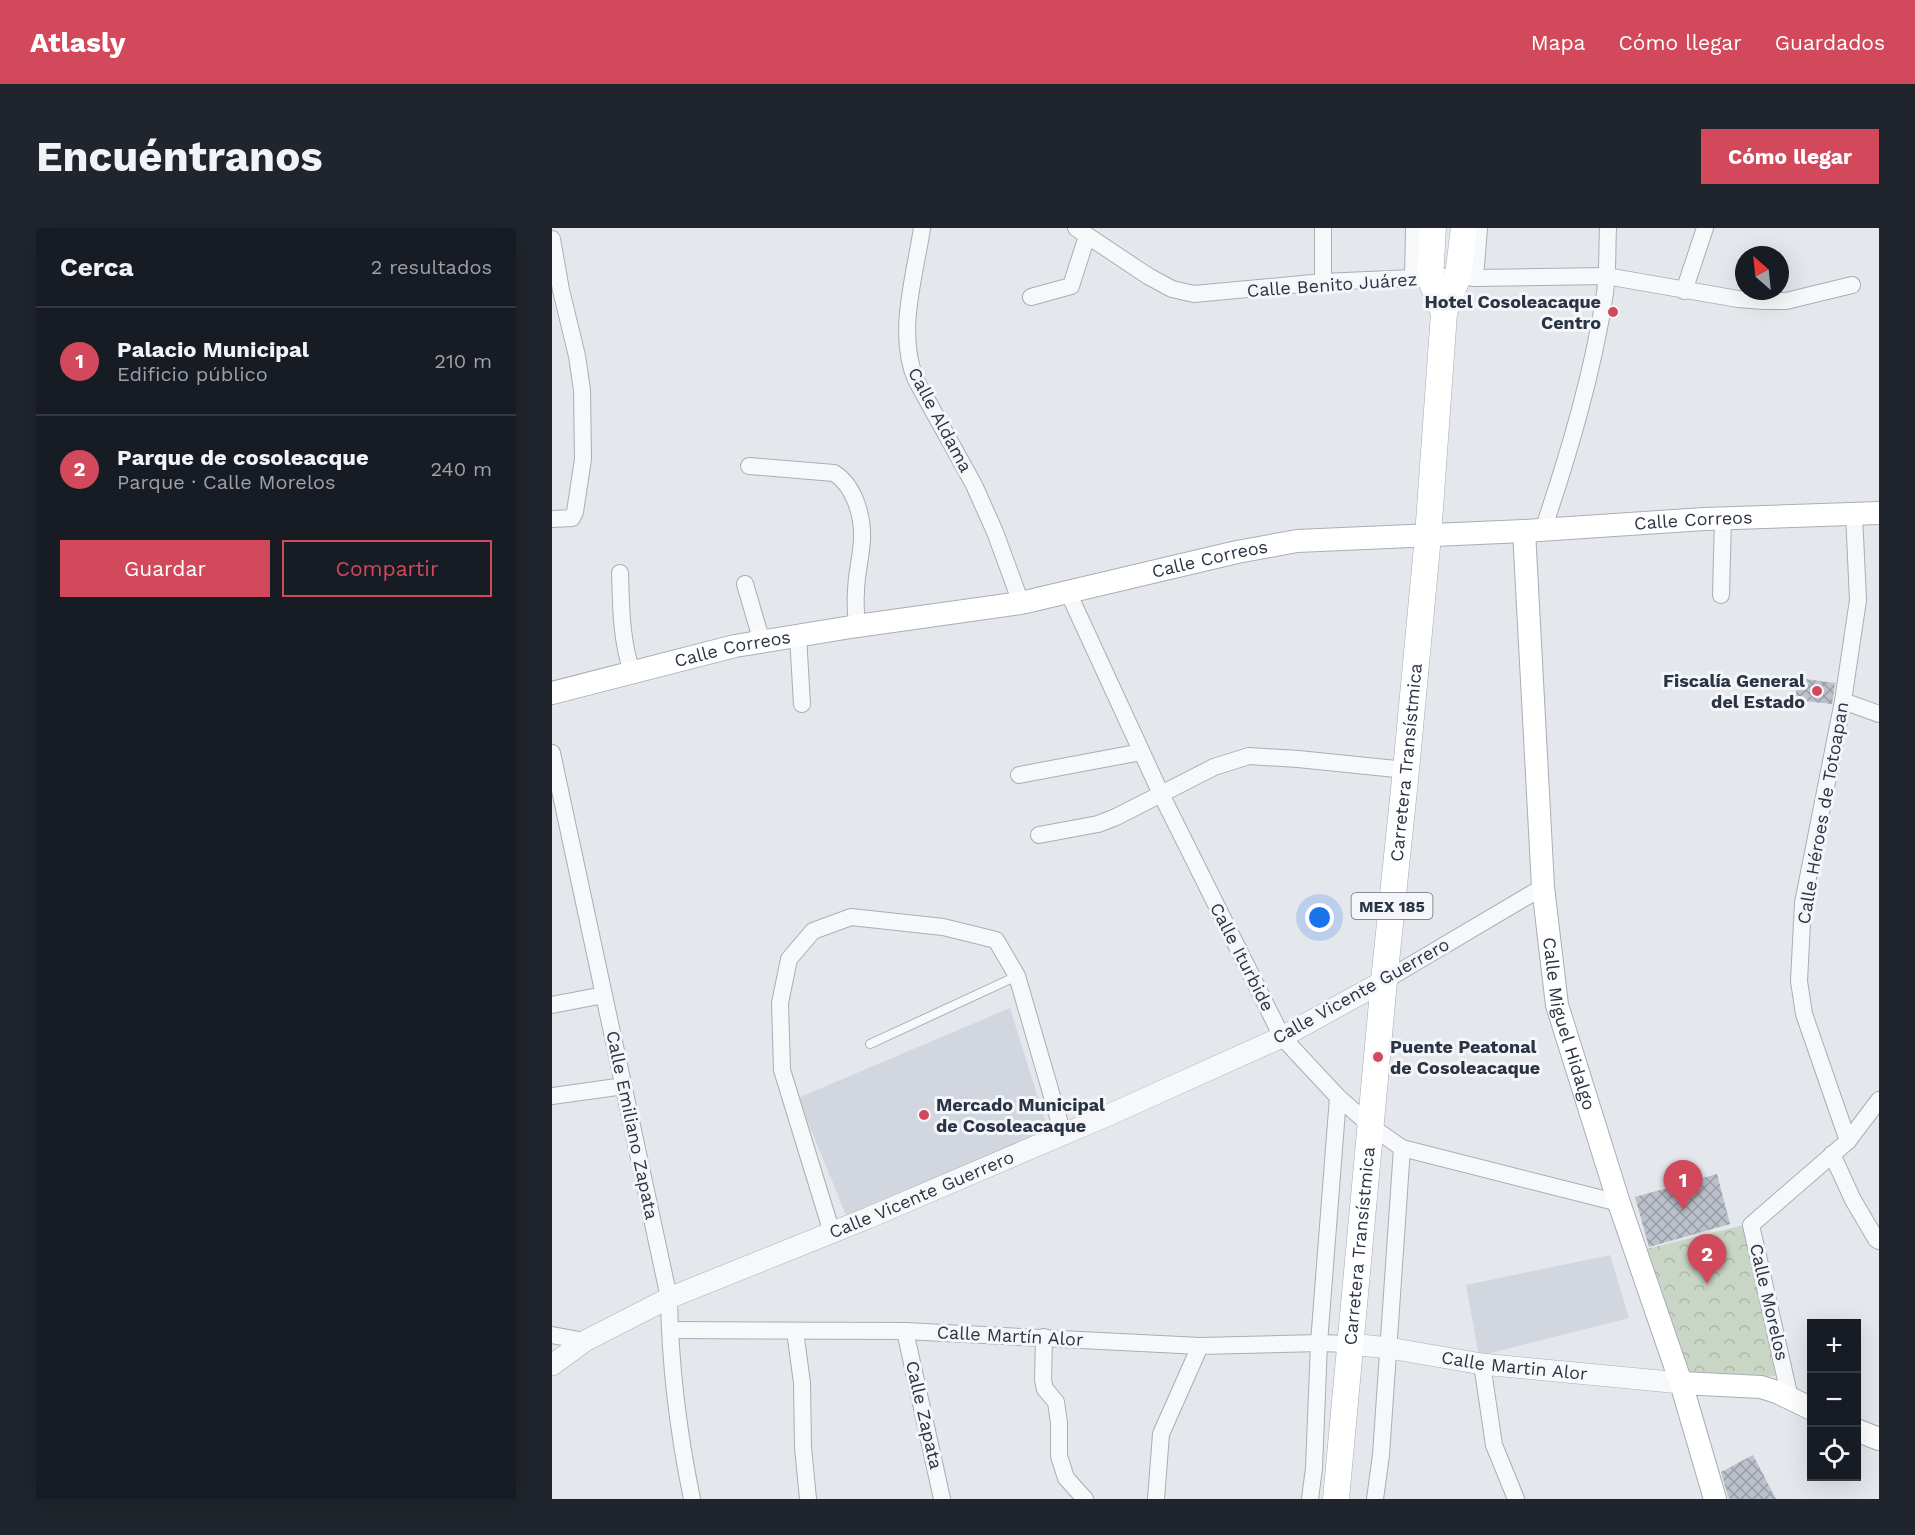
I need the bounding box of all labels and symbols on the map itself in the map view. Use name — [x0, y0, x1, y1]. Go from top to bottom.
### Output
north arrow — [1735, 246, 1789, 300]
street label: Calle Benito Juárez — [1246, 268, 1418, 301]
place label: Hotel Cosoleacaque Centro — [1424, 291, 1601, 333]
marker: Hotel Cosoleacaque Centro — [1606, 305, 1620, 319]
street label: Calle Aldama — [904, 364, 977, 476]
street label: Calle Correos — [1633, 506, 1753, 534]
street label: Calle Correos — [1149, 536, 1269, 582]
street label: Calle Correos — [672, 626, 792, 671]
street label: Carretera Transístmica — [1386, 662, 1426, 863]
place label: Fiscalía General del Estado — [1663, 670, 1805, 712]
marker: Fiscalía General del Estado — [1810, 684, 1824, 698]
street label: Calle Héroes de Totoapan — [1793, 700, 1852, 926]
road number: MEX 185 — [1352, 893, 1432, 919]
street label: Calle Iturbide — [1206, 899, 1279, 1015]
your location — [1305, 903, 1334, 932]
street label: Calle Vicente Guerrero — [1269, 933, 1453, 1048]
street label: Calle Miguel Hidalgo — [1539, 936, 1600, 1113]
street label: Calle Emiliano Zapata — [602, 1029, 663, 1221]
place label: Puente Peatonal de Cosoleacaque — [1390, 1036, 1540, 1078]
marker: Puente Peatonal de Cosoleacaque — [1371, 1050, 1385, 1064]
place label: Mercado Municipal de Cosoleacaque — [936, 1094, 1105, 1136]
marker: Mercado Municipal de Cosoleacaque — [917, 1108, 931, 1122]
street label: Calle Vicente Guerrero — [826, 1146, 1017, 1243]
street label: Carretera Transístmica — [1339, 1146, 1379, 1346]
pin: 1 — [1664, 1160, 1702, 1210]
pin: 2 — [1688, 1234, 1726, 1284]
street label: Calle Morelos — [1746, 1241, 1793, 1362]
street label: Calle Martín Alor — [936, 1321, 1084, 1350]
street label: Calle Martin Alor — [1440, 1346, 1588, 1384]
street label: Calle Zapata — [902, 1359, 947, 1471]

